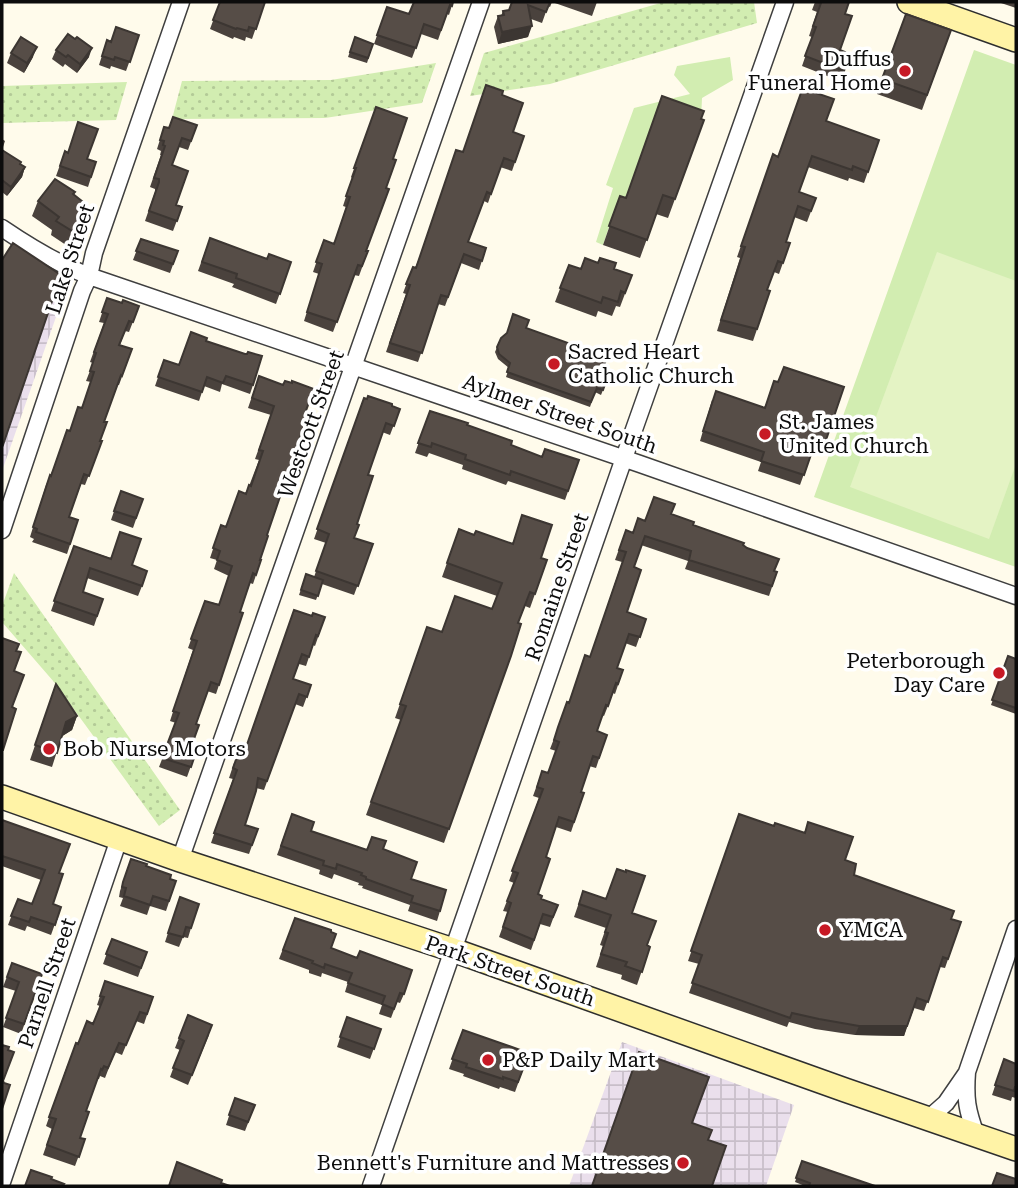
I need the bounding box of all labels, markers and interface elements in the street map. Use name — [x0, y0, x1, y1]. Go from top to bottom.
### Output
place label: Duffus Funeral Home — [748, 47, 891, 95]
marker: Duffus Funeral Home — [897, 63, 913, 79]
street label: Lake Street — [41, 201, 99, 317]
place label: Sacred Heart Catholic Church — [568, 340, 734, 388]
street label: Westcott Street — [273, 347, 349, 501]
marker: Sacred Heart Catholic Church — [546, 356, 562, 372]
street label: Aylmer Street South — [460, 369, 661, 459]
place label: St. James United Church — [779, 410, 929, 458]
marker: St. James United Church — [757, 426, 773, 442]
street label: Romaine Street — [520, 510, 594, 664]
place label: Peterborough Day Care — [846, 649, 985, 697]
marker: Peterborough Day Care — [991, 665, 1007, 681]
place label: Bob Nurse Motors — [63, 737, 246, 761]
marker: Bob Nurse Motors — [41, 741, 57, 757]
street label: Parnell Street — [13, 914, 81, 1051]
place label: YMCA — [839, 918, 903, 942]
marker: YMCA — [817, 922, 833, 938]
street label: Park Street South — [422, 931, 598, 1011]
place label: P&P Daily Mart — [502, 1048, 656, 1072]
marker: P&P Daily Mart — [480, 1052, 496, 1068]
place label: Bennett's Furniture and Mattresses — [317, 1151, 669, 1175]
marker: Bennett's Furniture and Mattresses — [675, 1155, 691, 1171]

